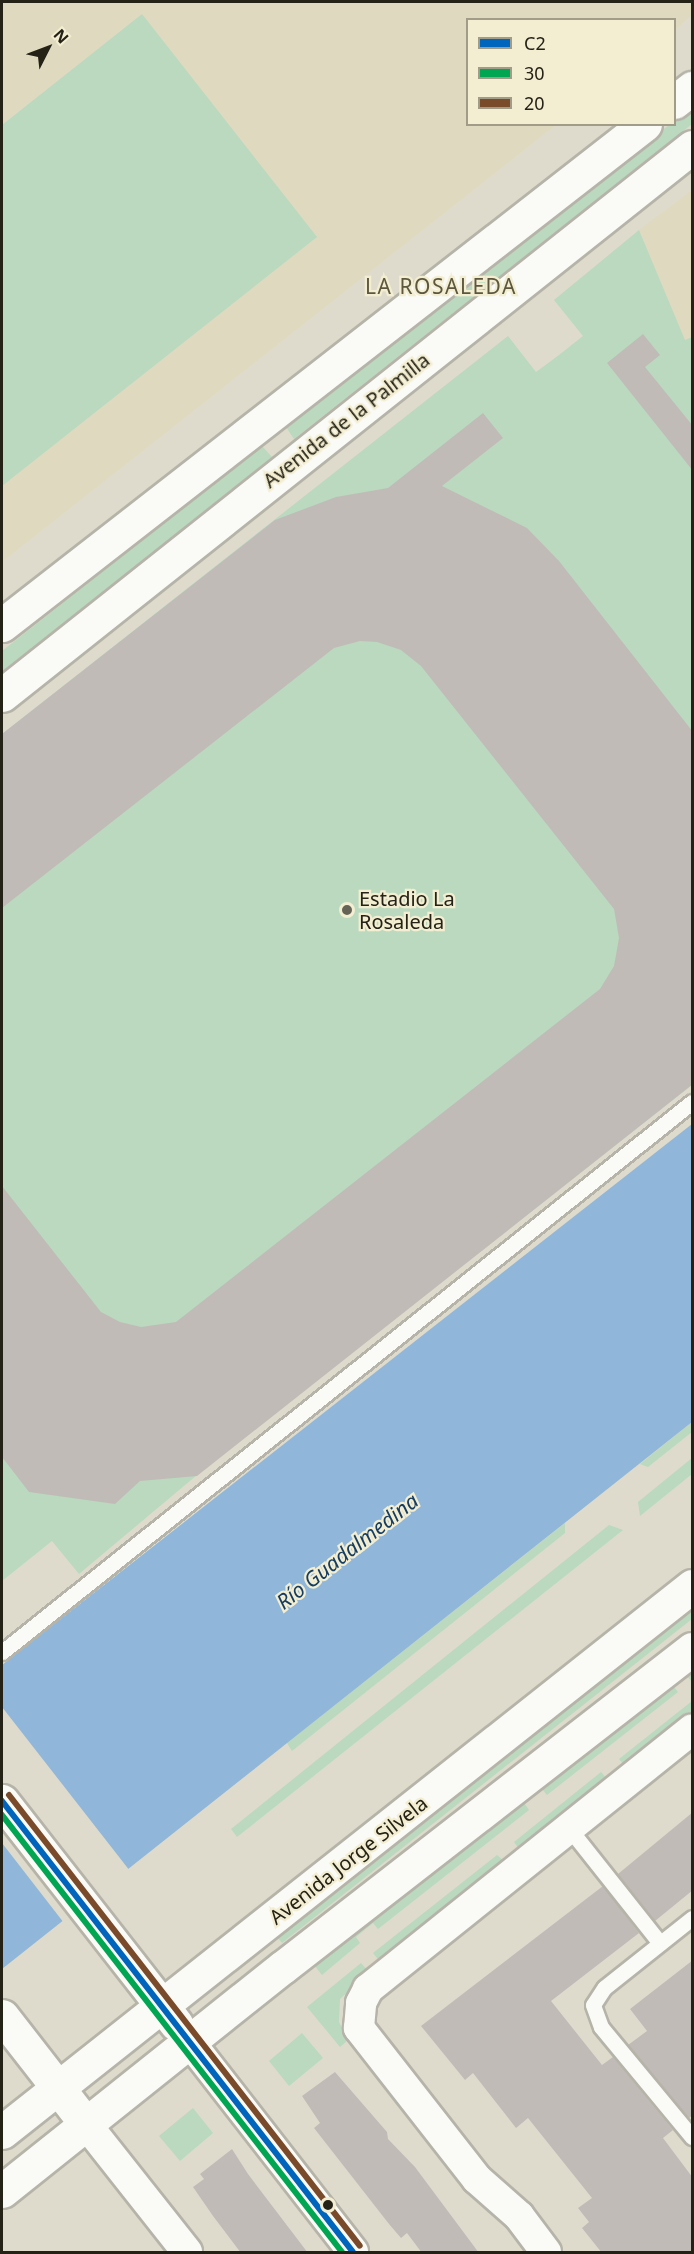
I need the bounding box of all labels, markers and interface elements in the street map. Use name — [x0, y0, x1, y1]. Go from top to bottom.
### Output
north arrow — [18, 18, 78, 78]
legend — [466, 18, 676, 126]
text: N — [49, 24, 74, 48]
text: C2 — [524, 31, 546, 55]
text: 30 — [524, 61, 545, 85]
text: 20 — [524, 91, 545, 115]
district label: LA ROSALEDA — [365, 273, 517, 299]
street label: Avenida de la Palmilla — [258, 348, 434, 492]
place label: Estadio La Rosaleda — [359, 886, 455, 933]
marker: Estadio La Rosaleda — [340, 903, 354, 917]
water label: Río Guadalmedina — [271, 1488, 423, 1614]
street label: Avenida Jorge Silvela — [264, 1791, 432, 1929]
unlabelled marker — [322, 2199, 334, 2211]

